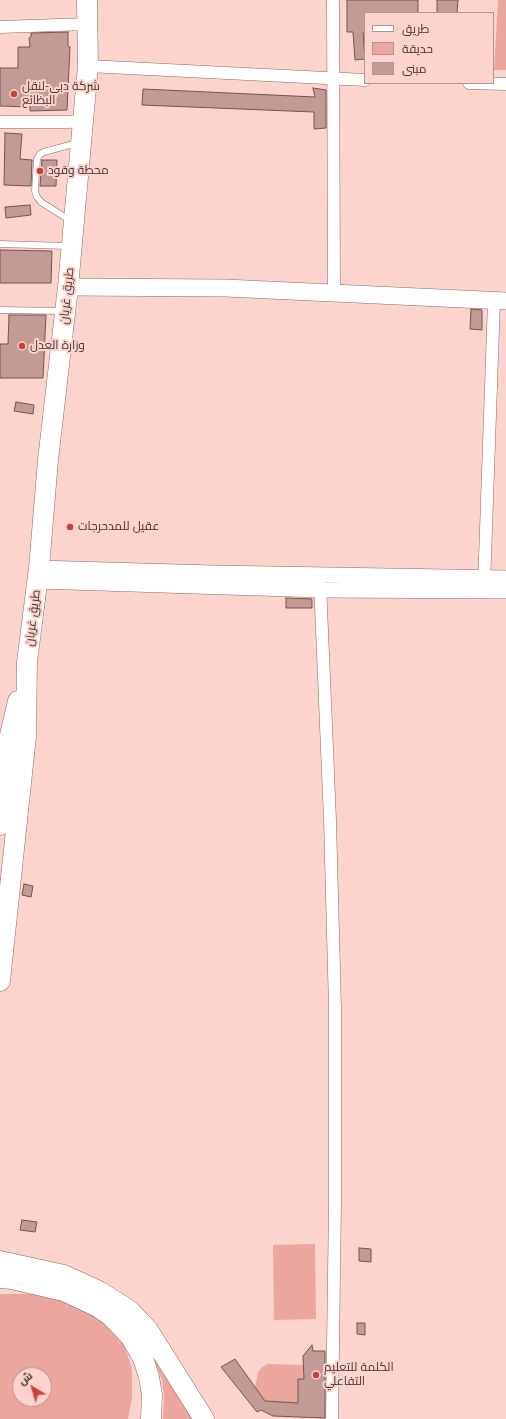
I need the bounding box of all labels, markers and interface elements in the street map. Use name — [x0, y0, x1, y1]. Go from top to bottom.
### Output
legend — [364, 12, 494, 84]
text: طريق — [402, 21, 429, 36]
text: حديقة — [402, 41, 433, 56]
text: مبنى — [402, 61, 427, 76]
place label: شركة دبي-لنقل البظائع — [22, 80, 100, 108]
marker: شركة دبي-لنقل البظائع — [9, 89, 19, 99]
place label: محطة وقود — [48, 164, 109, 178]
marker: محطة وقود — [35, 166, 45, 176]
street label: طريق غريان — [57, 267, 77, 325]
place label: وزارة العدل — [30, 339, 85, 353]
marker: وزارة العدل — [17, 341, 27, 351]
place label: عقيل للمدحرجات — [78, 520, 159, 534]
marker: عقيل للمدحرجات — [65, 522, 75, 532]
street label: طريق غريان — [22, 589, 44, 647]
place label: الكلمة للتعليم التفاعلي — [324, 1361, 394, 1389]
north arrow — [12, 1367, 52, 1407]
text: ش — [15, 1368, 35, 1388]
marker: الكلمة للتعليم التفاعلي — [311, 1370, 321, 1380]

